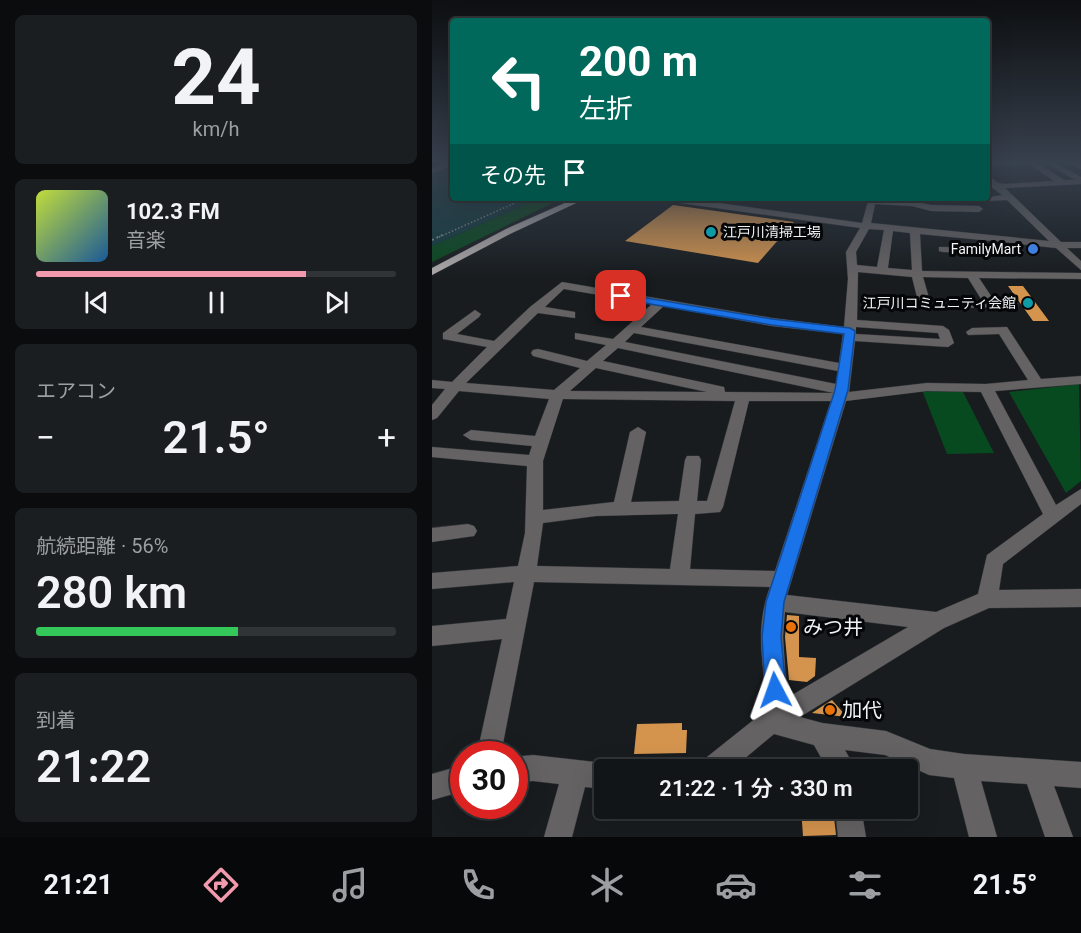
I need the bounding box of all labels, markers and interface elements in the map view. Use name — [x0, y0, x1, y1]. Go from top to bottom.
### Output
text: 24 — [171, 32, 261, 123]
text: 200 m — [579, 37, 698, 86]
icon: left — [480, 42, 558, 120]
text: 左折 — [579, 93, 633, 125]
text: km/h — [193, 117, 239, 141]
icon: arrive — [558, 156, 591, 189]
text: その先 — [480, 163, 546, 188]
text: 102.3 FM — [126, 199, 220, 224]
place label: 江戸川清掃工場 — [723, 224, 821, 240]
marker: 江戸川清掃工場 — [704, 225, 718, 239]
text: 音楽 — [126, 228, 166, 252]
place label: FamilyMart — [951, 241, 1021, 257]
marker: FamilyMart — [1026, 242, 1040, 256]
pin — [595, 270, 646, 321]
icon: arrive — [604, 279, 637, 312]
icon: previous — [80, 286, 113, 319]
icon: pause — [200, 286, 233, 319]
icon: next — [320, 286, 353, 319]
place label: 江戸川コミュニティ会館 — [863, 295, 1016, 311]
marker: 江戸川コミュニティ会館 — [1021, 296, 1035, 310]
text: エアコン — [36, 379, 116, 403]
text: 21.5° — [162, 411, 270, 464]
text: − — [36, 418, 55, 457]
text: + — [377, 418, 396, 457]
text: 航続距離 · 56% — [36, 534, 168, 558]
text: 280 km — [36, 566, 187, 619]
place label: みつ井 — [803, 615, 863, 639]
marker: みつ井 — [784, 620, 798, 634]
position arrow — [743, 658, 807, 722]
place label: 加代 — [842, 698, 882, 722]
marker: 加代 — [823, 703, 837, 717]
text: 到着 — [36, 708, 76, 732]
text: 21:22 — [36, 740, 151, 793]
speed limit sign: 30 — [450, 741, 528, 819]
text: 21:22 · 1 分 · 330 m — [659, 776, 853, 801]
icon: directions — [200, 864, 242, 906]
icon: music — [329, 864, 371, 906]
icon: phone — [457, 864, 499, 906]
icon: climate — [586, 864, 628, 906]
icon: car — [715, 864, 757, 906]
icon: filters — [844, 864, 886, 906]
text: 21:21 — [43, 869, 113, 901]
text: 21.5° — [973, 869, 1038, 901]

